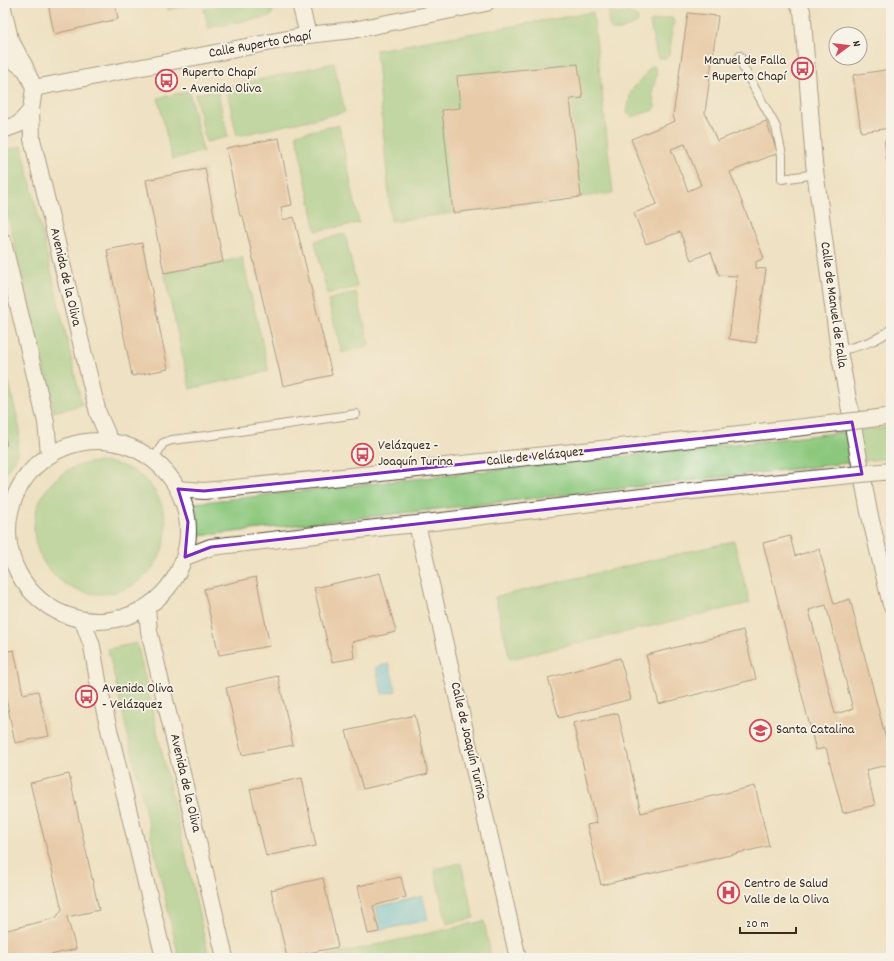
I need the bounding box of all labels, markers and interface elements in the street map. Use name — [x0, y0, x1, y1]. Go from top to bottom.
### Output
street label: Calle Ruperto Chapí — [207, 26, 314, 64]
north arrow — [828, 26, 868, 66]
text: N — [847, 39, 864, 49]
place label: Manuel de Falla - Ruperto Chapí — [704, 51, 787, 87]
bus stop icon: Manuel de Falla - Ruperto Chapí — [789, 56, 815, 82]
place label: Ruperto Chapí - Avenida Oliva — [182, 63, 262, 99]
bus stop icon: Ruperto Chapí - Avenida Oliva — [154, 68, 180, 94]
street label: Avenida de la Oliva — [44, 226, 86, 329]
street label: Calle de Manuel de Falla — [814, 241, 852, 370]
place label: Velázquez - Joaquín Turina — [378, 436, 453, 472]
bus stop icon: Velázquez - Joaquín Turina — [350, 441, 376, 467]
street label: Calle de Velázquez — [485, 442, 585, 472]
place label: Avenida Oliva - Velázquez — [102, 679, 174, 715]
street label: Calle de Joaquín Turina — [445, 680, 491, 802]
bus stop icon: Avenida Oliva - Velázquez — [74, 684, 100, 710]
school or university icon: Santa Catalina — [747, 717, 773, 743]
place label: Santa Catalina — [776, 720, 855, 740]
street label: Avenida de la Oliva — [164, 732, 206, 835]
place label: Centro de Salud Valle de la Oliva — [744, 874, 829, 910]
hospital icon: Centro de Salud Valle de la Oliva — [716, 879, 742, 905]
scale bar — [740, 909, 796, 935]
text: 20 m — [746, 916, 769, 933]

